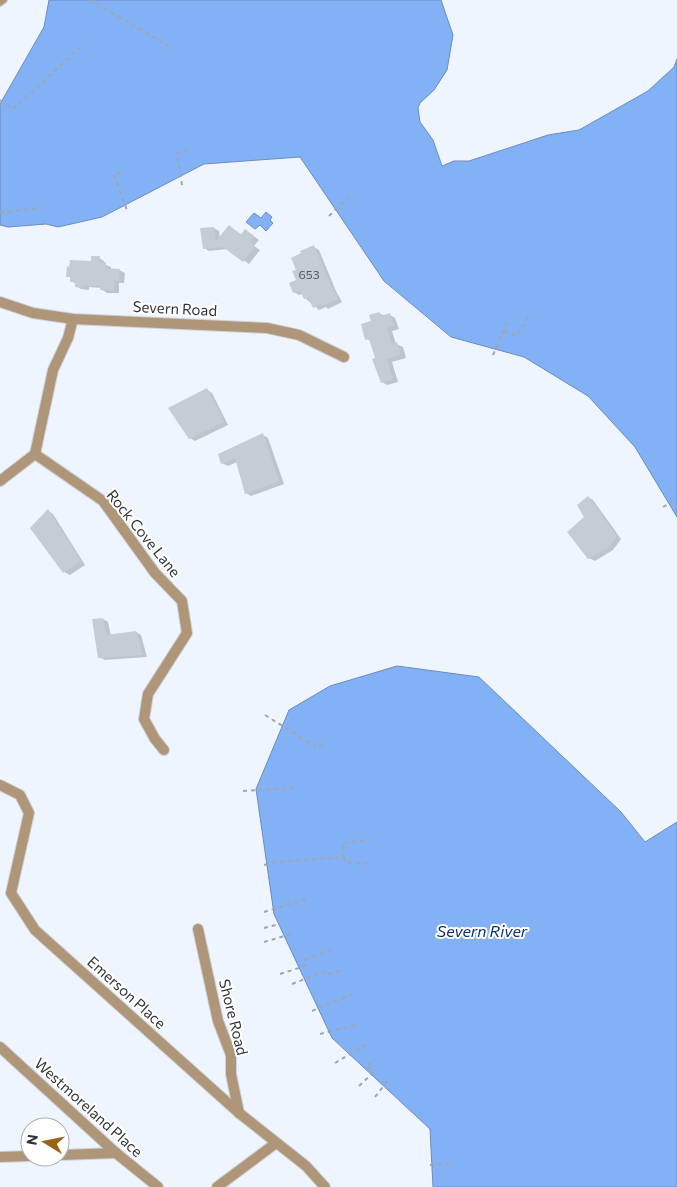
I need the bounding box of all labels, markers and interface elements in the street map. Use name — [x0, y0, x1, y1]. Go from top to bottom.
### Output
house number: 653 — [298, 267, 320, 281]
street label: Severn Road — [132, 297, 218, 319]
street label: Rock Cove Lane — [103, 486, 185, 580]
water label: Severn River — [437, 921, 528, 940]
street label: Emerson Place — [84, 952, 170, 1032]
street label: Shore Road — [216, 977, 252, 1057]
street label: Westmoreland Place — [31, 1054, 147, 1160]
north arrow — [20, 1117, 70, 1167]
text: N — [22, 1133, 41, 1146]

